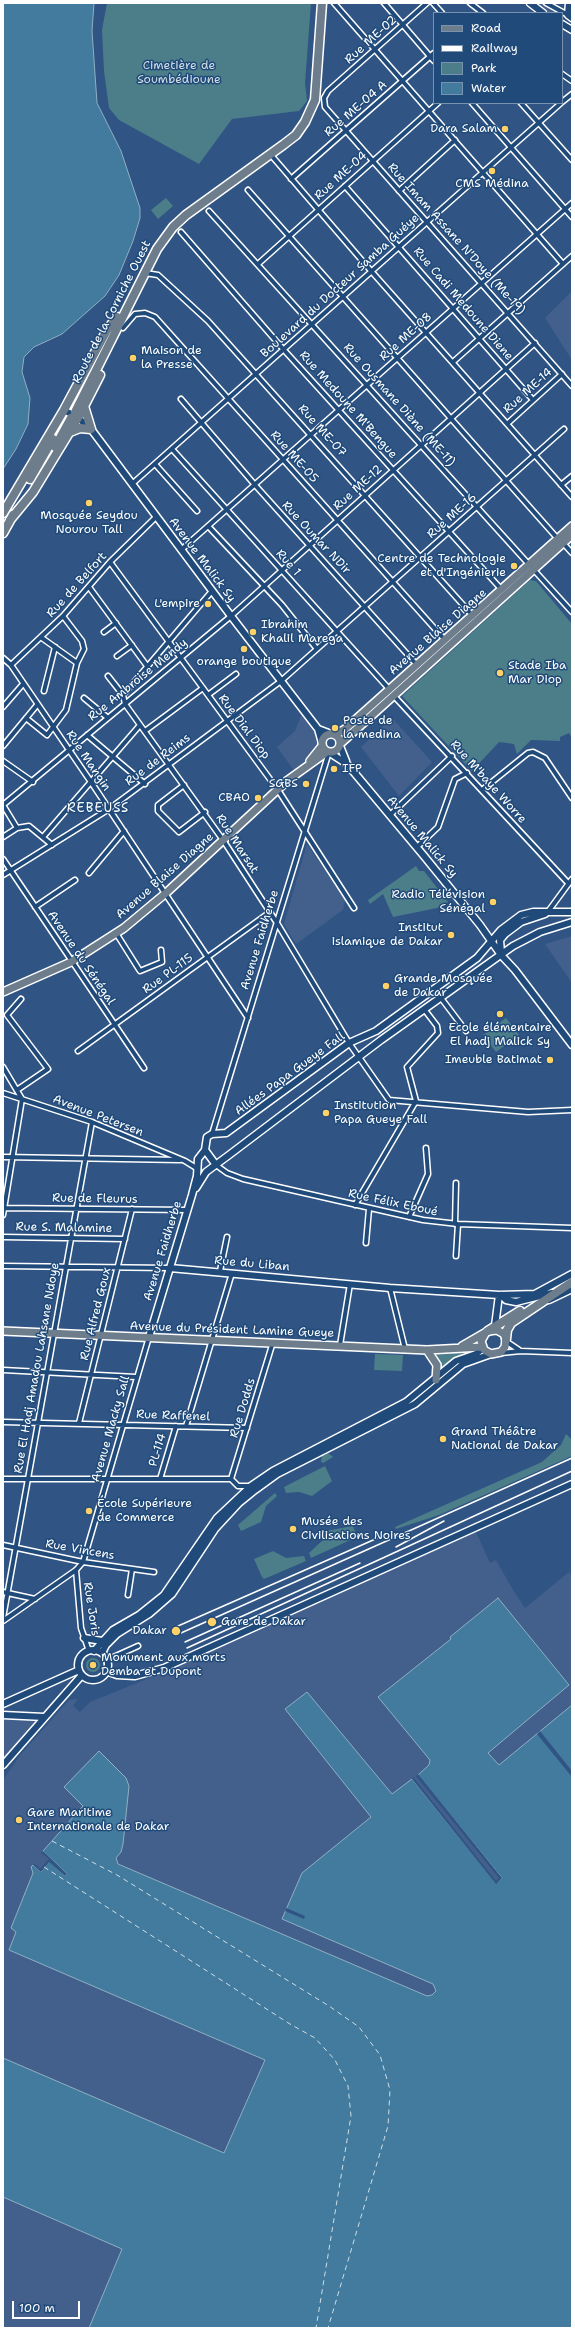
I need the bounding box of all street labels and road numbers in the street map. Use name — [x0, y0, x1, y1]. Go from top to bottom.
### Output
street label: Rue ME-02 — [342, 13, 400, 67]
street label: Rue ME-04 A — [322, 78, 390, 140]
street label: Rue ME-04 — [312, 149, 370, 203]
street label: Rue Imam Assane N'Doye (Me-19) — [384, 160, 528, 318]
street label: Boulevard du Docteur Samba Guéye — [258, 211, 422, 361]
street label: Route de la Corniche Ouest — [70, 238, 154, 386]
street label: Rue Cadi Medoune Diene — [410, 244, 516, 364]
street label: Rue ME-08 — [377, 310, 435, 364]
street label: Rue Ousmane Diène (ME-11) — [340, 341, 458, 469]
street label: Rue Medoune M'Bengue — [296, 348, 400, 462]
street label: Rue ME-14 — [500, 365, 556, 417]
street label: Rue ME-07 — [295, 402, 349, 460]
street label: Rue ME-05 — [267, 428, 321, 486]
street label: Rue ME-12 — [330, 462, 386, 514]
street label: Rue ME-16 — [424, 490, 480, 542]
street label: Rue Oumar NDir — [278, 498, 354, 578]
street label: Avenue Malick Sy — [166, 515, 238, 605]
street label: Rue 1 — [272, 547, 304, 579]
street label: Rue de Belfort — [44, 549, 110, 621]
street label: Avenue Blaise Diagne — [386, 586, 490, 678]
street label: Rue Ambroise Mendy — [85, 636, 191, 724]
street label: Rue Dial Diop — [215, 692, 273, 762]
street label: Rue Mangin — [63, 728, 113, 794]
street label: Rue de Reims — [122, 731, 194, 789]
street label: Rue M'baye Worre — [447, 737, 529, 827]
street label: Avenue Malick Sy — [384, 793, 460, 881]
street label: Rue Marsat — [212, 812, 262, 876]
street label: Avenue Blaise Diagne — [113, 830, 217, 922]
street label: Avenue Faidherbe — [238, 888, 282, 992]
street label: Avenue du Sénégal — [44, 908, 118, 1008]
street label: Rue PL-115 — [140, 951, 196, 997]
street label: Allées Papa Gueye Fall — [232, 1029, 348, 1119]
street label: Avenue Petersen — [51, 1092, 145, 1140]
street label: Rue Félix Eboué — [347, 1186, 439, 1220]
street label: Rue de Fleurus — [52, 1191, 138, 1207]
street label: Avenue Faidherbe — [141, 1199, 185, 1303]
street label: Rue S. Malamine — [15, 1220, 113, 1236]
street label: Rue du Liban — [214, 1254, 290, 1274]
street label: Rue El Hadj Amadou Lahsane Ndoye — [11, 1262, 63, 1474]
street label: Rue Alfred Goux — [78, 1266, 114, 1362]
street label: Avenue du Président Lamine Gueye — [129, 1319, 335, 1341]
street label: Avenue Macky Sall — [89, 1374, 133, 1484]
street label: Rue Dodds — [227, 1376, 259, 1440]
street label: Rue Raffenel — [136, 1408, 210, 1424]
street label: PL-114 — [146, 1432, 170, 1468]
street label: Rue Vincens — [44, 1537, 116, 1563]
street label: Rue Joris — [80, 1581, 102, 1637]

